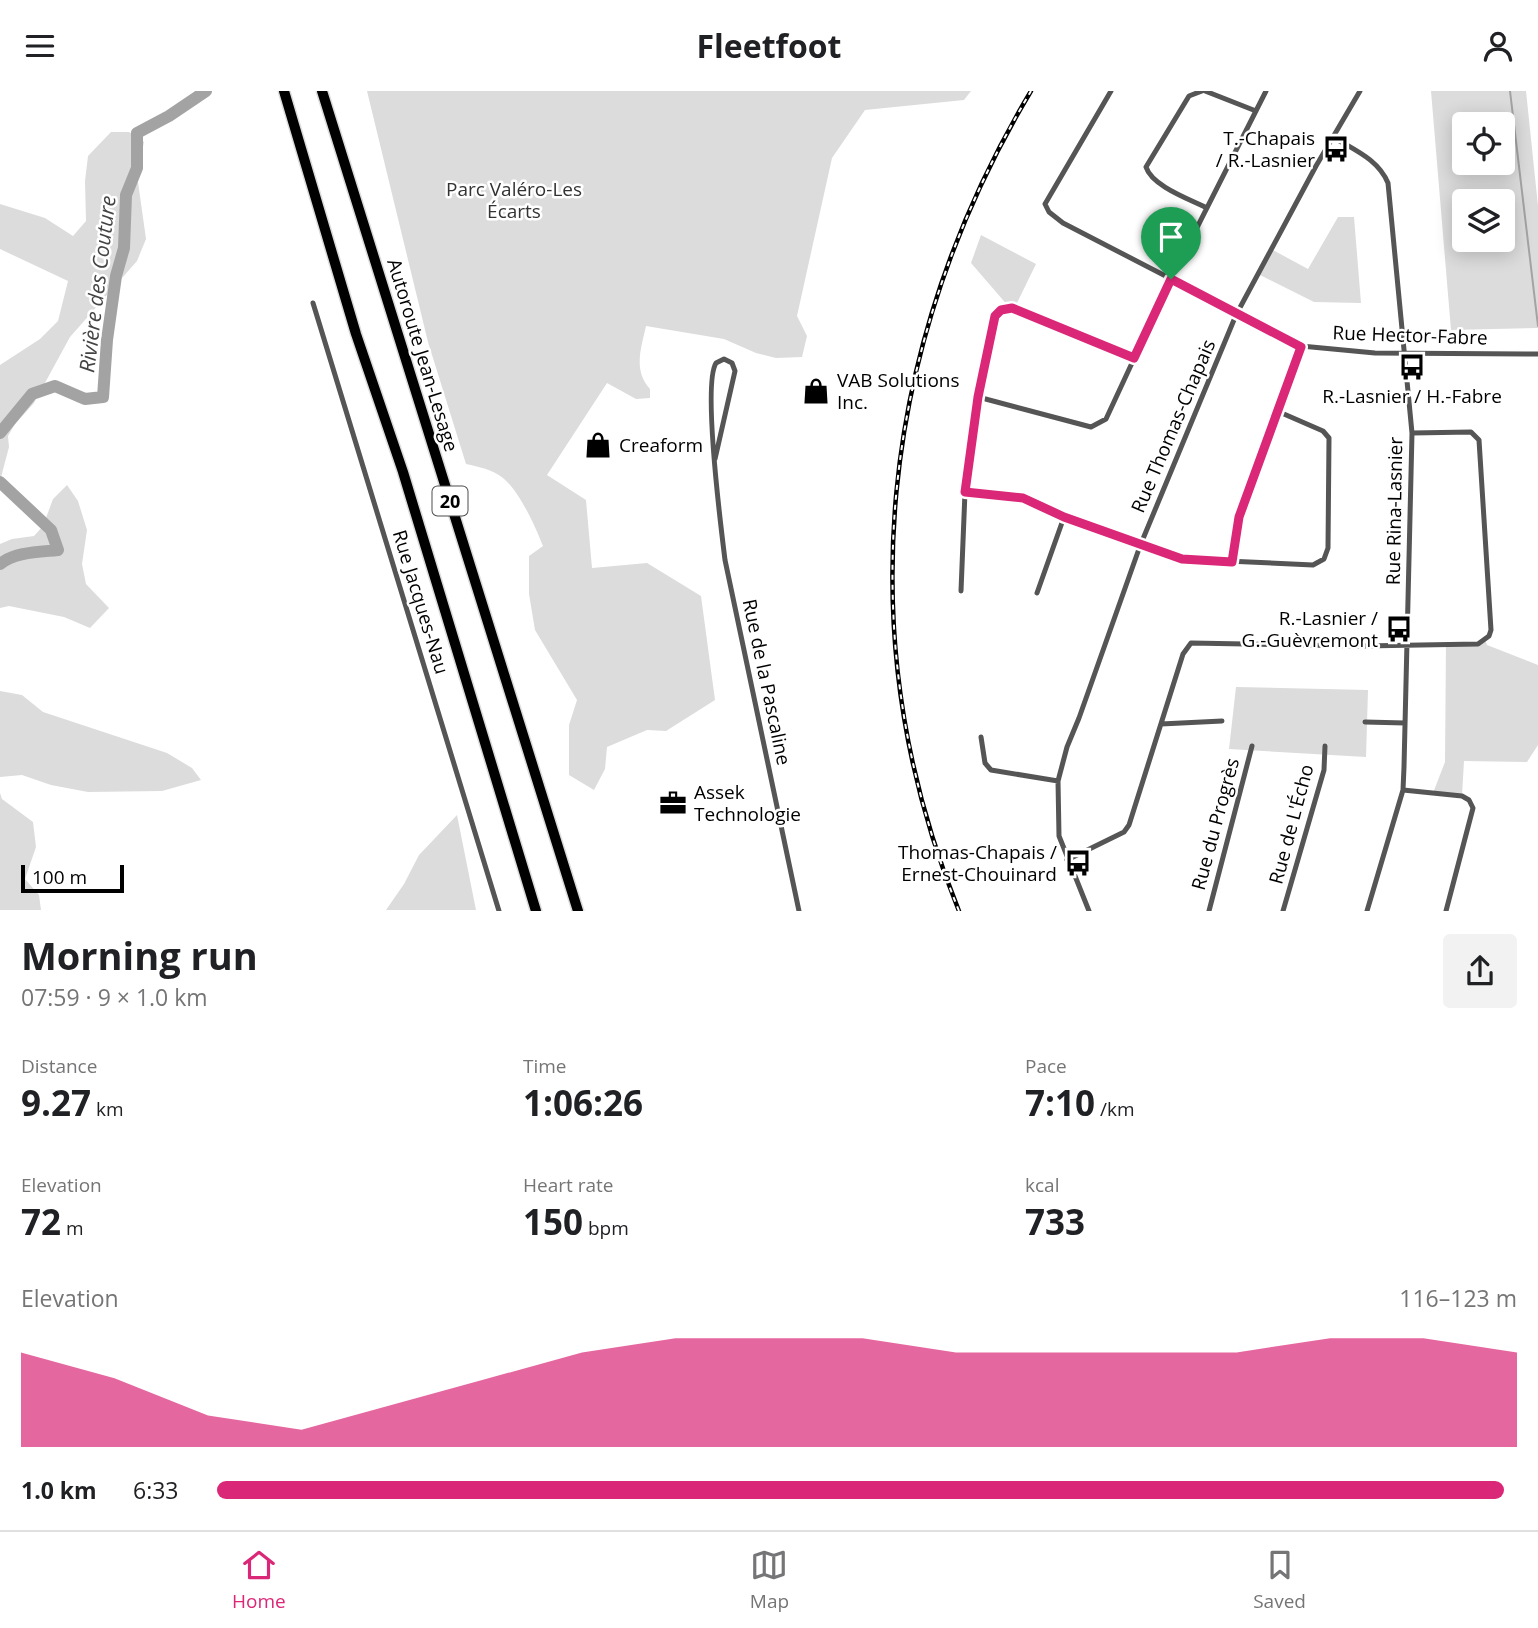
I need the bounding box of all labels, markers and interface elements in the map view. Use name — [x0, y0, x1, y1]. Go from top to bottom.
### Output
text: Fleetfoot — [697, 24, 841, 67]
icon: menu — [21, 27, 59, 65]
icon: person — [1479, 27, 1517, 65]
map controls — [1452, 112, 1515, 252]
button: locate — [1452, 112, 1515, 175]
place label: T.-Chapais / R.-Lasnier — [1216, 125, 1315, 173]
bus stop icon: T.-Chapais / R.-Lasnier — [1321, 134, 1351, 164]
park label: Parc Valéro-Les Écarts — [446, 176, 582, 224]
button: layers — [1452, 189, 1515, 252]
water label: Rivière des Couture — [72, 194, 122, 374]
pin — [1141, 207, 1201, 279]
icon: arrive — [1152, 218, 1190, 256]
street label: Autoroute Jean-Lesage — [381, 255, 465, 455]
street label: Rue Hector-Fabre — [1332, 319, 1488, 351]
street label: Rue Thomas-Chapais — [1125, 335, 1221, 517]
bus stop icon: R.-Lasnier / H.-Fabre — [1397, 352, 1427, 382]
place label: VAB Solutions Inc. — [837, 367, 960, 415]
shop icon: VAB Solutions Inc. — [801, 376, 831, 406]
place label: R.-Lasnier / H.-Fabre — [1322, 383, 1502, 409]
shop icon: Creaform — [583, 430, 613, 460]
place label: Creaform — [619, 432, 703, 458]
street label: Rue Rina-Lasnier — [1380, 436, 1408, 585]
road number: 20 — [433, 487, 468, 515]
street label: Rue Jacques-Nau — [387, 527, 455, 677]
street label: Rue de la Pascaline — [737, 597, 797, 767]
place label: R.-Lasnier / G.-Guèvremont — [1242, 605, 1378, 653]
bus stop icon: R.-Lasnier / G.-Guèvremont — [1384, 614, 1414, 644]
street label: Rue du Progrès — [1185, 755, 1245, 893]
street label: Rue de L'Écho — [1263, 761, 1319, 887]
place label: Assek Technologie — [694, 779, 801, 827]
office icon: Assek Technologie — [658, 788, 688, 818]
place label: Thomas-Chapais / Ernest-Chouinard — [898, 839, 1057, 887]
bus stop icon: Thomas-Chapais / Ernest-Chouinard — [1063, 848, 1093, 878]
scale bar — [21, 862, 124, 893]
text: 100 m — [32, 864, 87, 890]
text: Morning run — [21, 929, 258, 981]
button: share — [1443, 934, 1517, 1008]
text: 07:59 · 9 × 1.0 km — [21, 981, 208, 1013]
text: Distance — [21, 1053, 97, 1079]
text: Time — [523, 1053, 567, 1079]
text: Pace — [1025, 1053, 1067, 1079]
text: 9.27 — [21, 1079, 91, 1126]
text: 1:06:26 — [523, 1079, 643, 1126]
text: 7:10 — [1025, 1079, 1095, 1126]
text: km — [91, 1096, 124, 1122]
text: /km — [1095, 1096, 1135, 1122]
text: Elevation — [21, 1172, 102, 1198]
text: Heart rate — [523, 1172, 613, 1198]
text: kcal — [1025, 1172, 1059, 1198]
text: 72 — [21, 1198, 61, 1245]
text: 150 — [523, 1198, 583, 1245]
text: 733 — [1025, 1198, 1085, 1245]
text: m — [61, 1215, 84, 1241]
text: bpm — [583, 1215, 629, 1241]
text: Elevation — [21, 1282, 119, 1314]
text: 116–123 m — [1399, 1282, 1517, 1314]
text: 1.0 km — [21, 1474, 97, 1506]
text: 6:33 — [133, 1474, 179, 1506]
tab: Home — [232, 1546, 286, 1614]
tab: Map — [750, 1546, 789, 1614]
tab: Saved — [1253, 1546, 1306, 1614]

